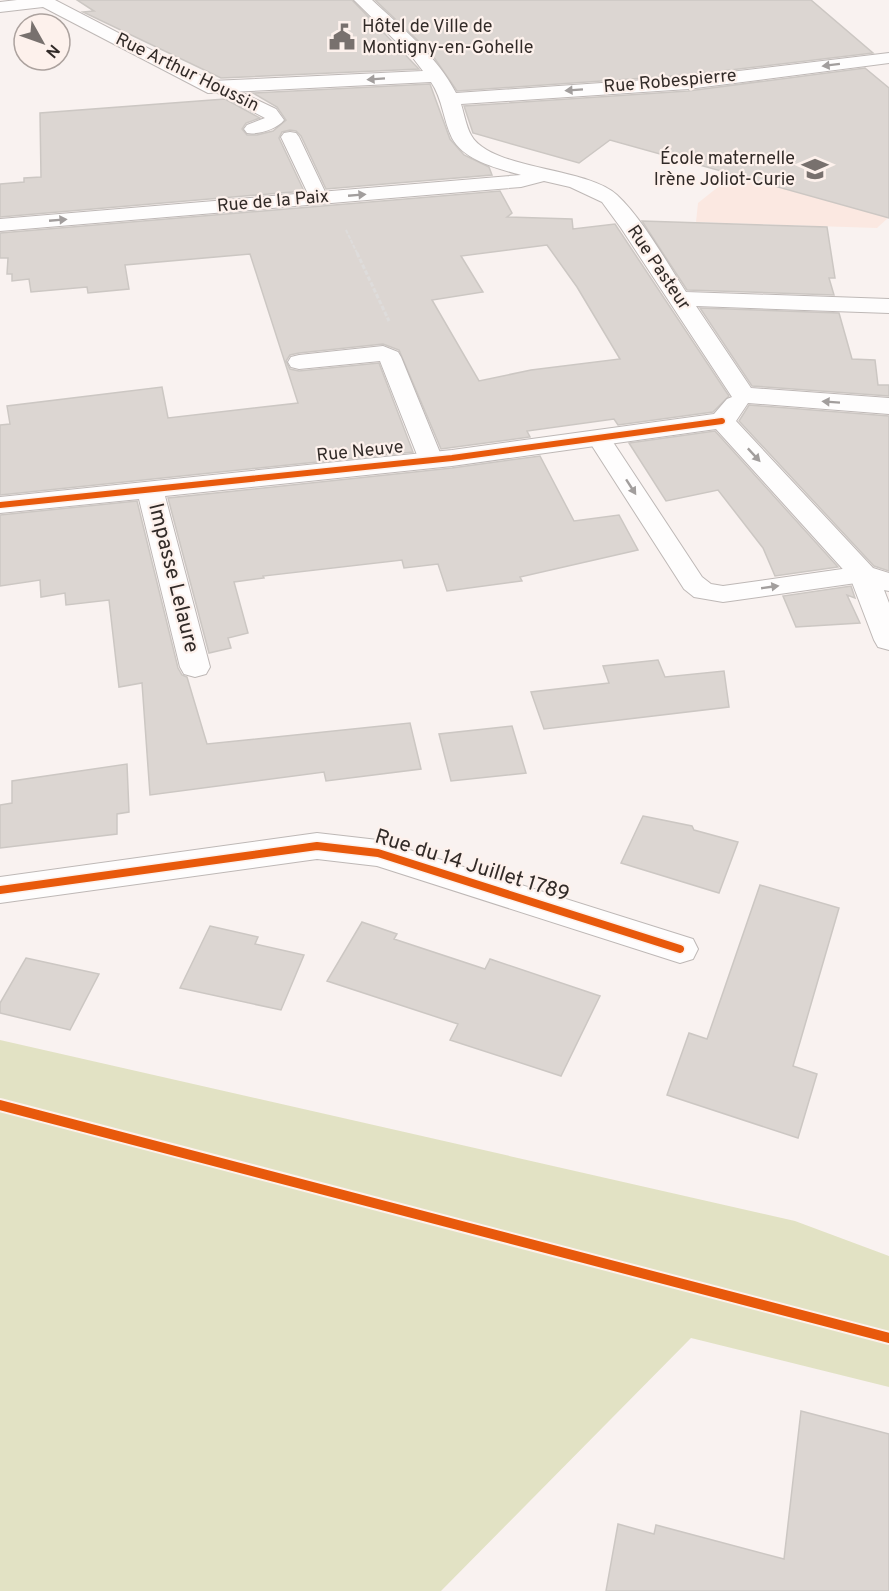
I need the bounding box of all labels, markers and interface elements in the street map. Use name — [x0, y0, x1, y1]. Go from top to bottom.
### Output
north arrow — [12, 12, 72, 72]
place label: Hôtel de Ville de Montigny-en-Gohelle — [362, 16, 533, 60]
public building icon: Hôtel de Ville de Montigny-en-Gohelle — [327, 22, 357, 52]
street label: Rue Arthur Houssin — [111, 28, 263, 118]
text: N — [41, 40, 63, 61]
one-way arrow — [821, 60, 840, 70]
street label: Rue Robespierre — [603, 65, 737, 99]
one-way arrow — [366, 74, 385, 83]
one-way arrow — [565, 86, 584, 95]
place label: École maternelle Irène Joliot-Curie — [654, 146, 795, 192]
school or university icon: École maternelle Irène Joliot-Curie — [800, 154, 830, 184]
street label: Rue de la Paix — [216, 186, 330, 218]
one-way arrow — [348, 190, 367, 200]
one-way arrow — [49, 215, 68, 225]
street label: Rue Pasteur — [621, 221, 695, 315]
one-way arrow — [821, 397, 840, 407]
street label: Rue Neuve — [315, 436, 405, 468]
one-way arrow — [747, 448, 761, 463]
one-way arrow — [625, 479, 636, 495]
street label: Impasse Lelaure — [141, 500, 205, 656]
one-way arrow — [761, 583, 780, 592]
street label: Rue du 14 Juillet 1789 — [371, 824, 573, 908]

